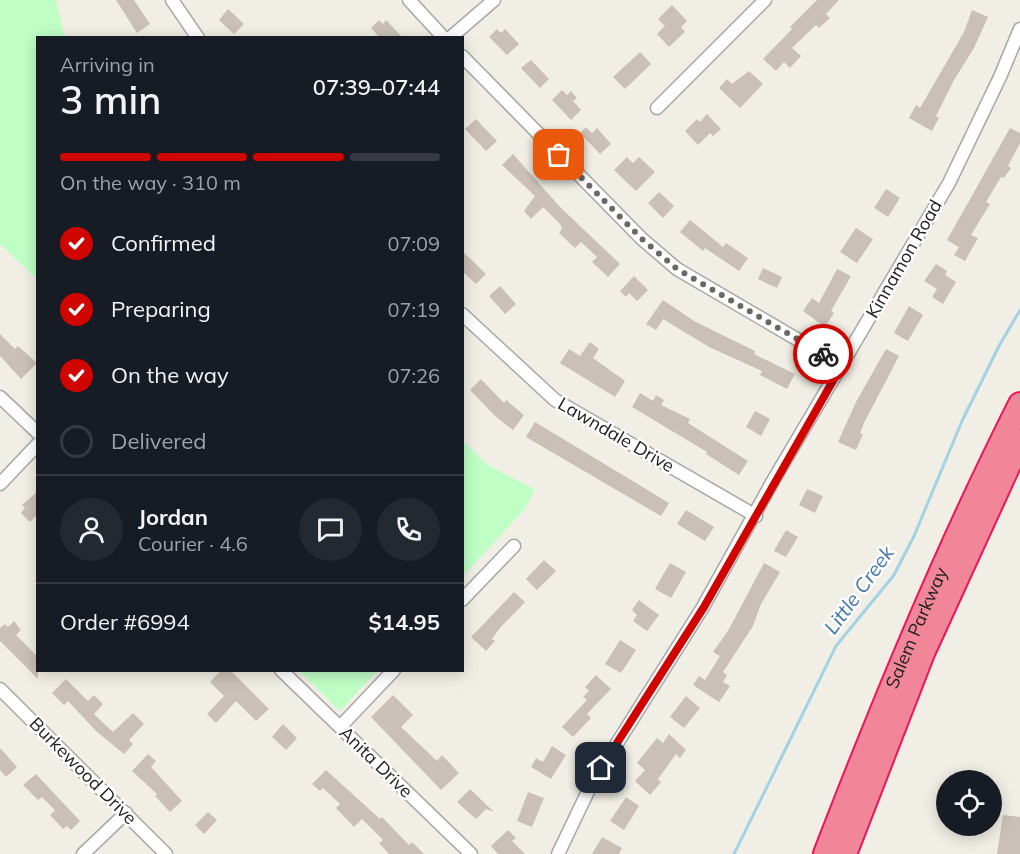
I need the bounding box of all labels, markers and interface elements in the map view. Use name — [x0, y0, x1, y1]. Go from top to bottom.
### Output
text: Arriving in — [60, 52, 155, 77]
text: 07:39–07:44 — [313, 73, 440, 101]
text: 3 min — [60, 75, 161, 124]
pin — [533, 129, 584, 180]
icon: bag — [542, 138, 575, 171]
text: On the way · 310 m — [60, 170, 241, 195]
street label: Kinnamon Road — [860, 195, 947, 322]
icon: check — [60, 227, 93, 260]
text: Confirmed — [111, 229, 216, 257]
text: 07:09 — [387, 231, 440, 256]
icon: check — [60, 293, 93, 326]
text: Preparing — [111, 295, 211, 323]
text: 07:19 — [387, 297, 440, 322]
courier — [793, 324, 853, 384]
icon: bike — [807, 338, 840, 371]
icon: check — [60, 359, 93, 392]
text: On the way — [111, 361, 229, 389]
text: 07:26 — [387, 363, 440, 388]
street label: Lawndale Drive — [554, 392, 679, 477]
text: Delivered — [111, 427, 206, 455]
button: person — [60, 498, 123, 561]
button: chat — [299, 498, 362, 561]
button: phone — [377, 498, 440, 561]
text: Jordan — [138, 503, 208, 531]
text: Courier · 4.6 — [138, 531, 248, 556]
water label: Little Creek — [818, 540, 899, 639]
street label: Salem Parkway — [880, 563, 953, 692]
text: Order #6994 — [60, 608, 190, 636]
text: $14.95 — [369, 608, 440, 636]
street label: Burkewood Drive — [25, 712, 142, 829]
street label: Anita Drive — [335, 721, 418, 802]
pin — [575, 742, 626, 793]
icon: home — [584, 751, 617, 784]
map controls — [936, 770, 1002, 836]
button: locate — [936, 770, 1002, 836]

